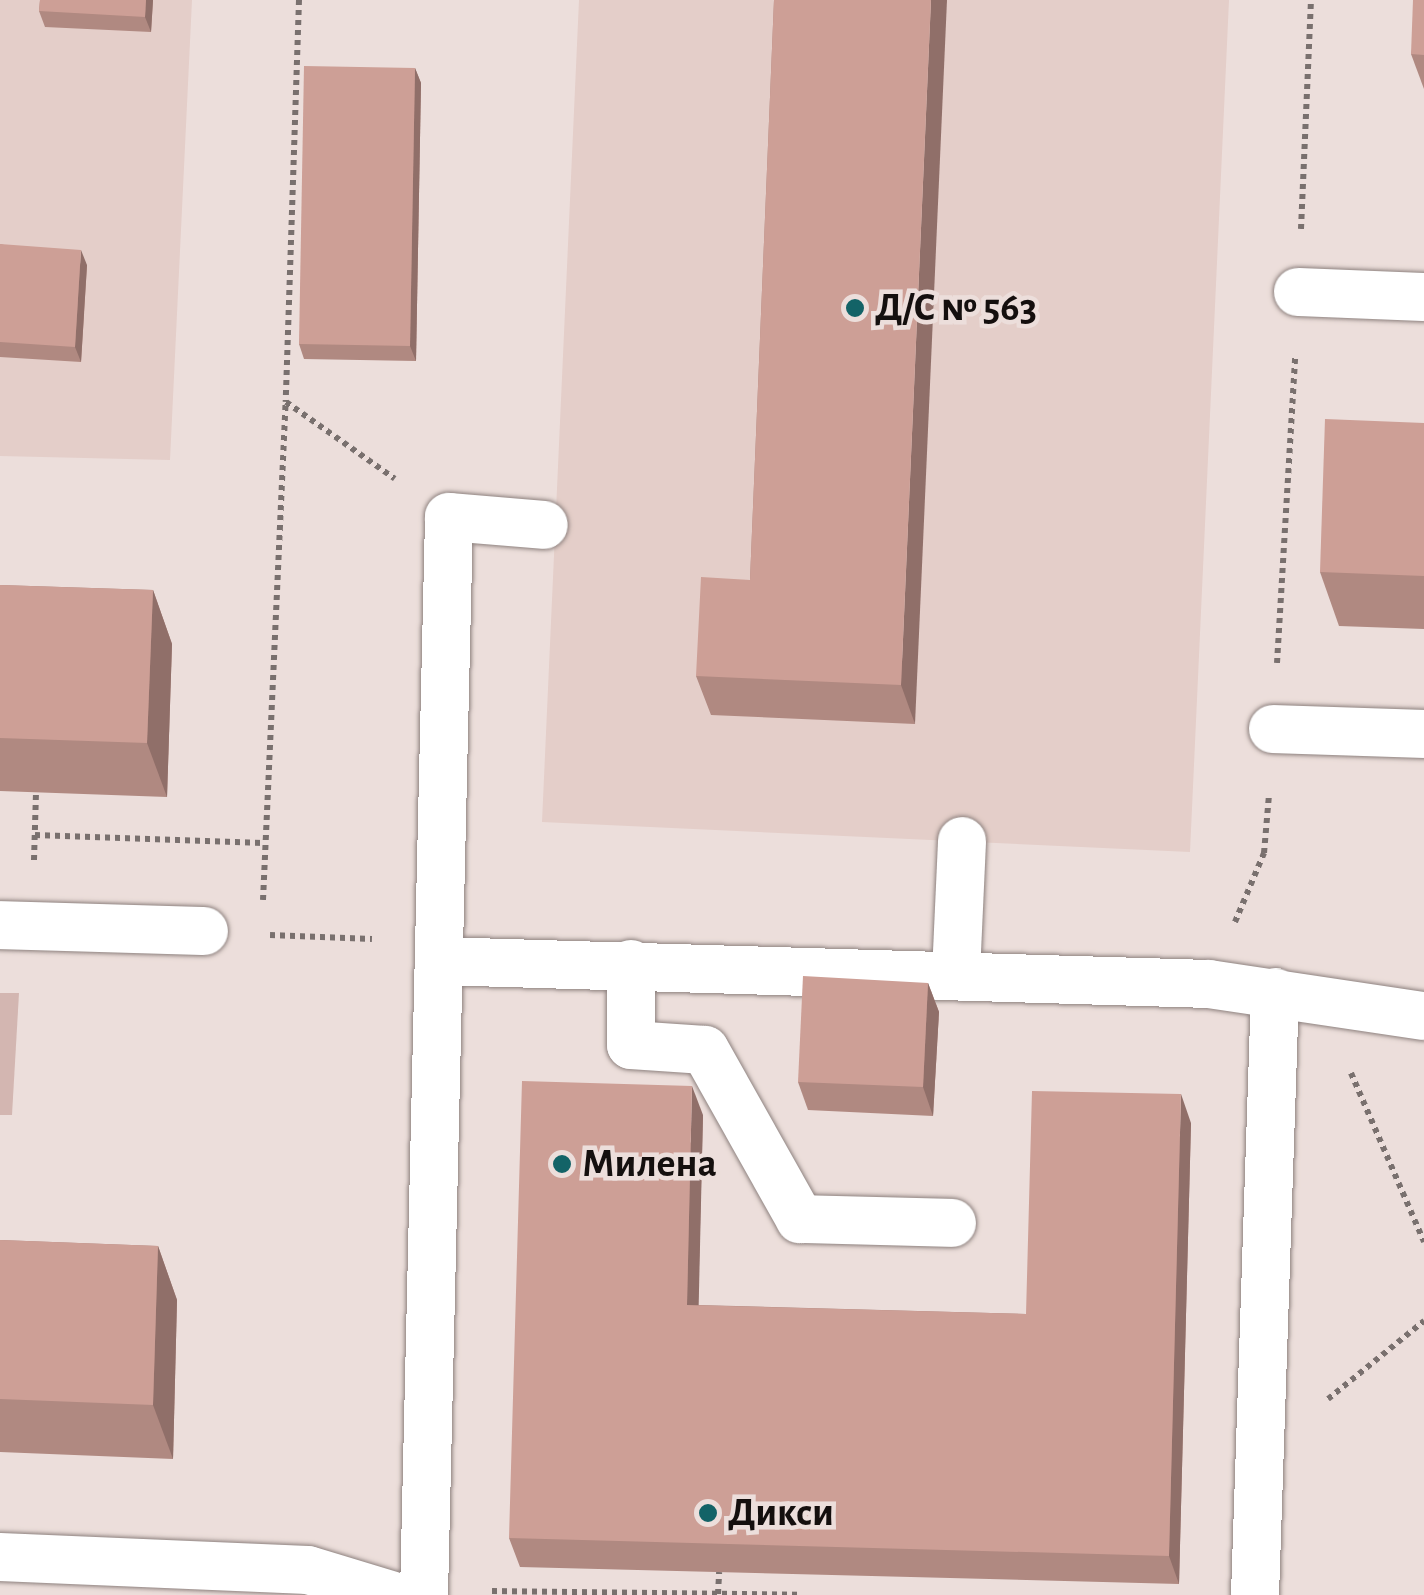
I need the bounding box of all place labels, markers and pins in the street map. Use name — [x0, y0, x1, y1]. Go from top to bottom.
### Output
place label: Д/C № 563 — [875, 284, 1037, 332]
marker: Д/C № 563 — [844, 297, 866, 319]
place label: Милена — [582, 1140, 717, 1188]
marker: Милена — [551, 1153, 573, 1175]
place label: Дикси — [728, 1489, 834, 1537]
marker: Дикси — [697, 1502, 719, 1524]

